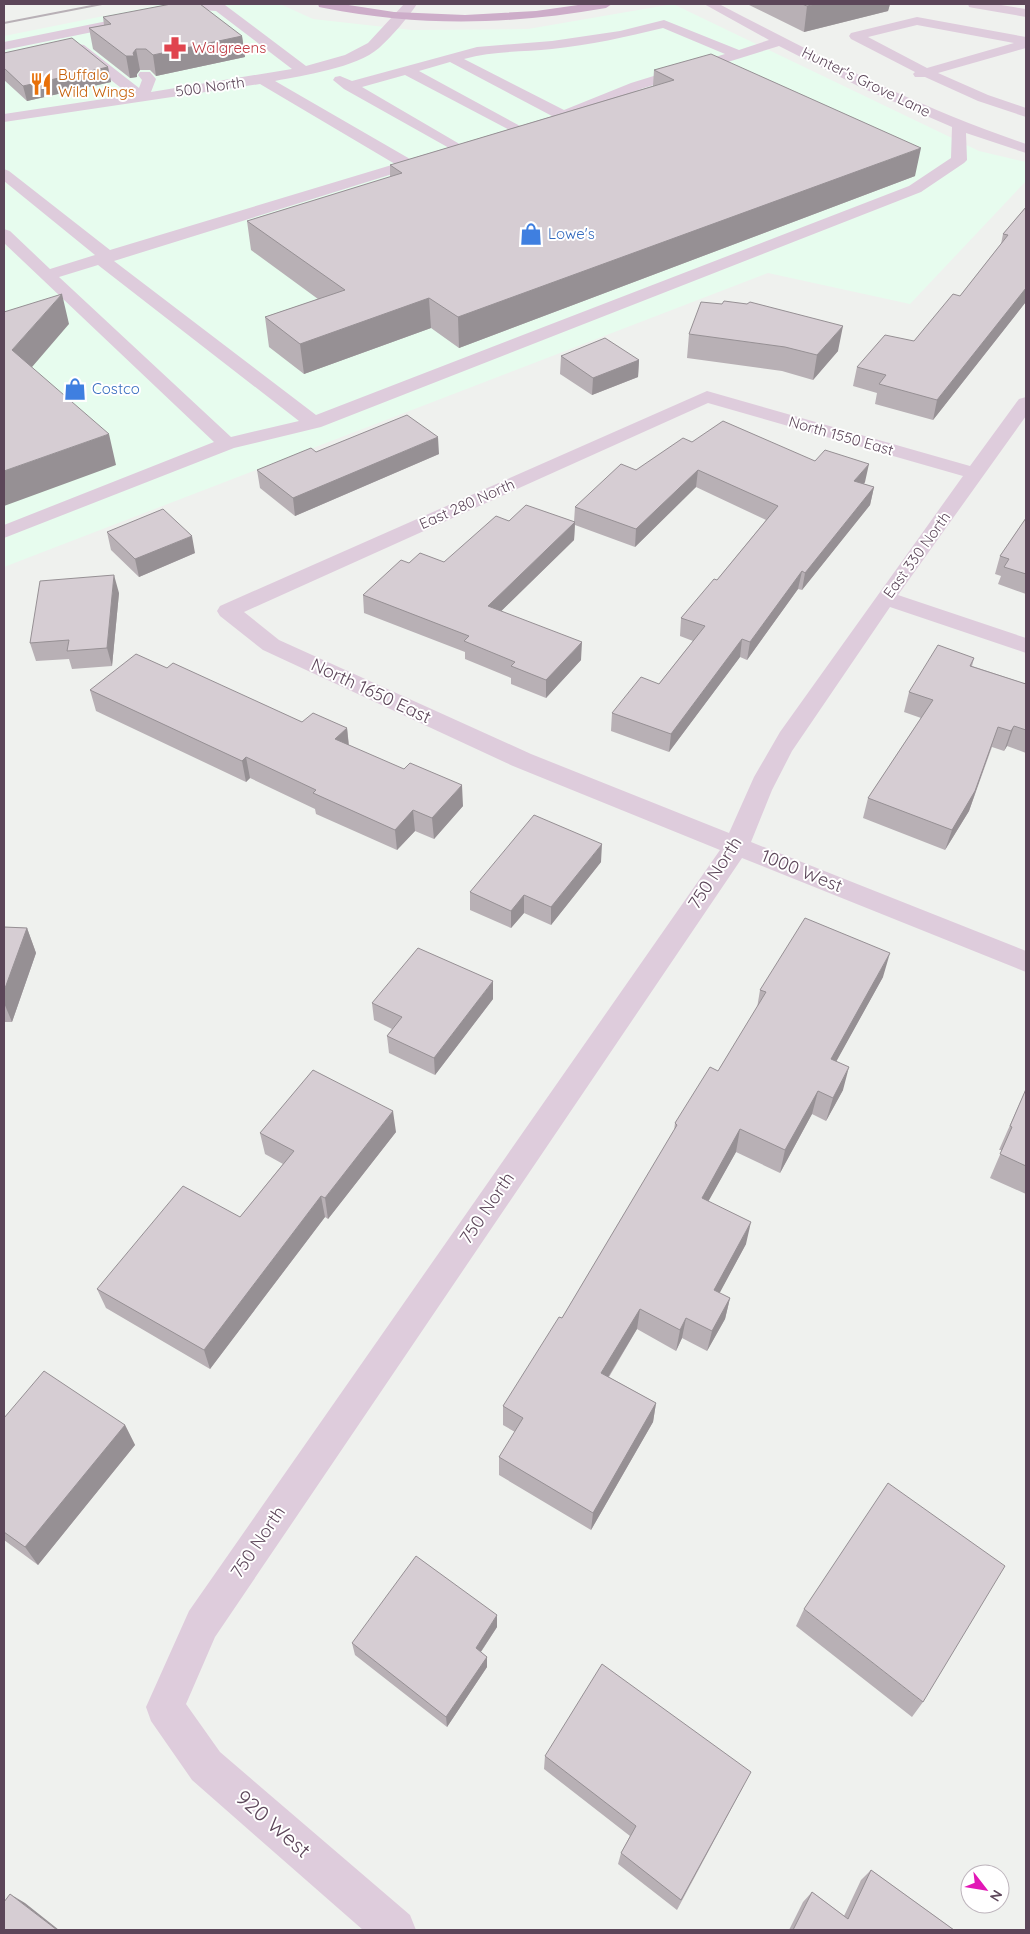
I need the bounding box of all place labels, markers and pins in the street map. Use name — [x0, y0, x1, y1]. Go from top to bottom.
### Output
pharmacy icon: Walgreens — [162, 35, 188, 61]
place label: Walgreens — [192, 38, 266, 57]
place label: Buffalo Wild Wings — [58, 65, 135, 101]
restaurant icon: Buffalo Wild Wings — [28, 71, 54, 97]
shop icon: Lowe's — [518, 221, 544, 247]
place label: Lowe's — [548, 224, 595, 243]
shop icon: Costco — [62, 376, 88, 402]
place label: Costco — [92, 379, 140, 398]

